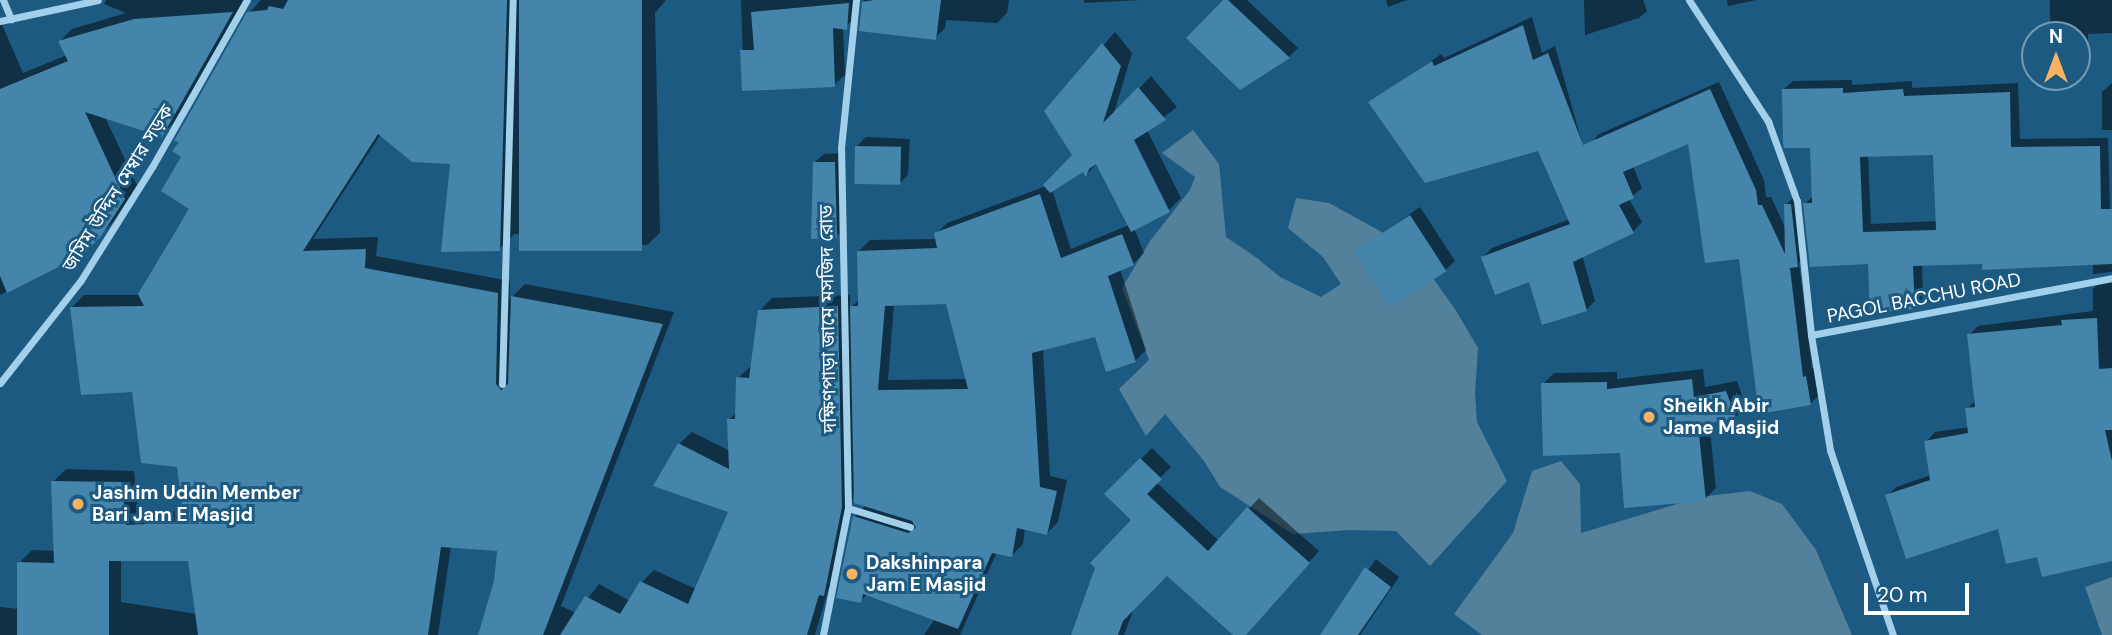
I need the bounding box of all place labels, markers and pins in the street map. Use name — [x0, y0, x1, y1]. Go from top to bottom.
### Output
place label: Sheikh Abir Jame Masjid — [1663, 395, 1779, 439]
marker: Sheikh Abir Jame Masjid — [1641, 409, 1657, 425]
place label: Jashim Uddin Member Bari Jam E Masjid — [92, 482, 300, 526]
marker: Jashim Uddin Member Bari Jam E Masjid — [70, 496, 86, 512]
place label: Dakshinpara Jam E Masjid — [866, 552, 986, 596]
marker: Dakshinpara Jam E Masjid — [844, 566, 860, 582]

